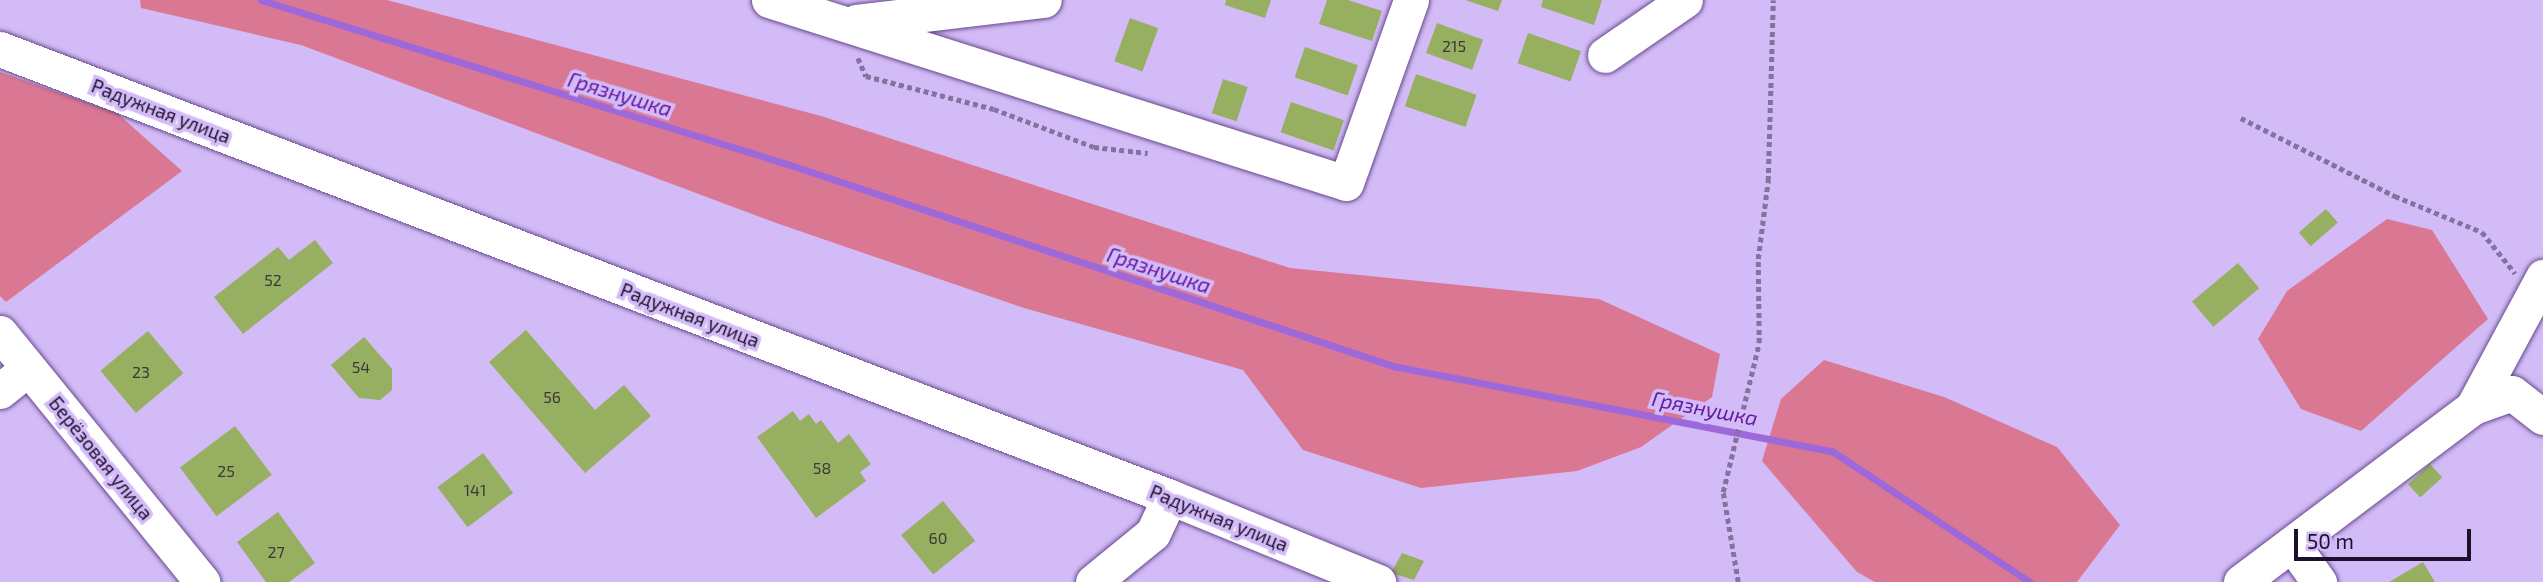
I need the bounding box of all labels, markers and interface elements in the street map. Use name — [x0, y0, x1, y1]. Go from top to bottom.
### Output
house number: 215 — [1442, 36, 1466, 56]
water label: Грязнушка — [565, 66, 675, 122]
street label: Радужная улица — [88, 74, 234, 148]
water label: Грязнушка — [1104, 241, 1214, 299]
house number: 52 — [264, 270, 282, 290]
street label: Радужная улица — [617, 278, 763, 352]
house number: 54 — [352, 357, 370, 377]
house number: 23 — [132, 362, 150, 382]
water label: Грязнушка — [1650, 385, 1760, 431]
house number: 56 — [543, 387, 561, 407]
street label: Берёзовая улица — [44, 392, 158, 524]
house number: 58 — [813, 458, 831, 478]
house number: 25 — [217, 461, 235, 481]
house number: 141 — [464, 480, 486, 500]
street label: Радужная улица — [1147, 480, 1291, 556]
scale bar — [2298, 516, 2475, 560]
house number: 60 — [929, 528, 947, 548]
text: 50 m — [2307, 528, 2354, 553]
house number: 27 — [267, 542, 285, 562]

